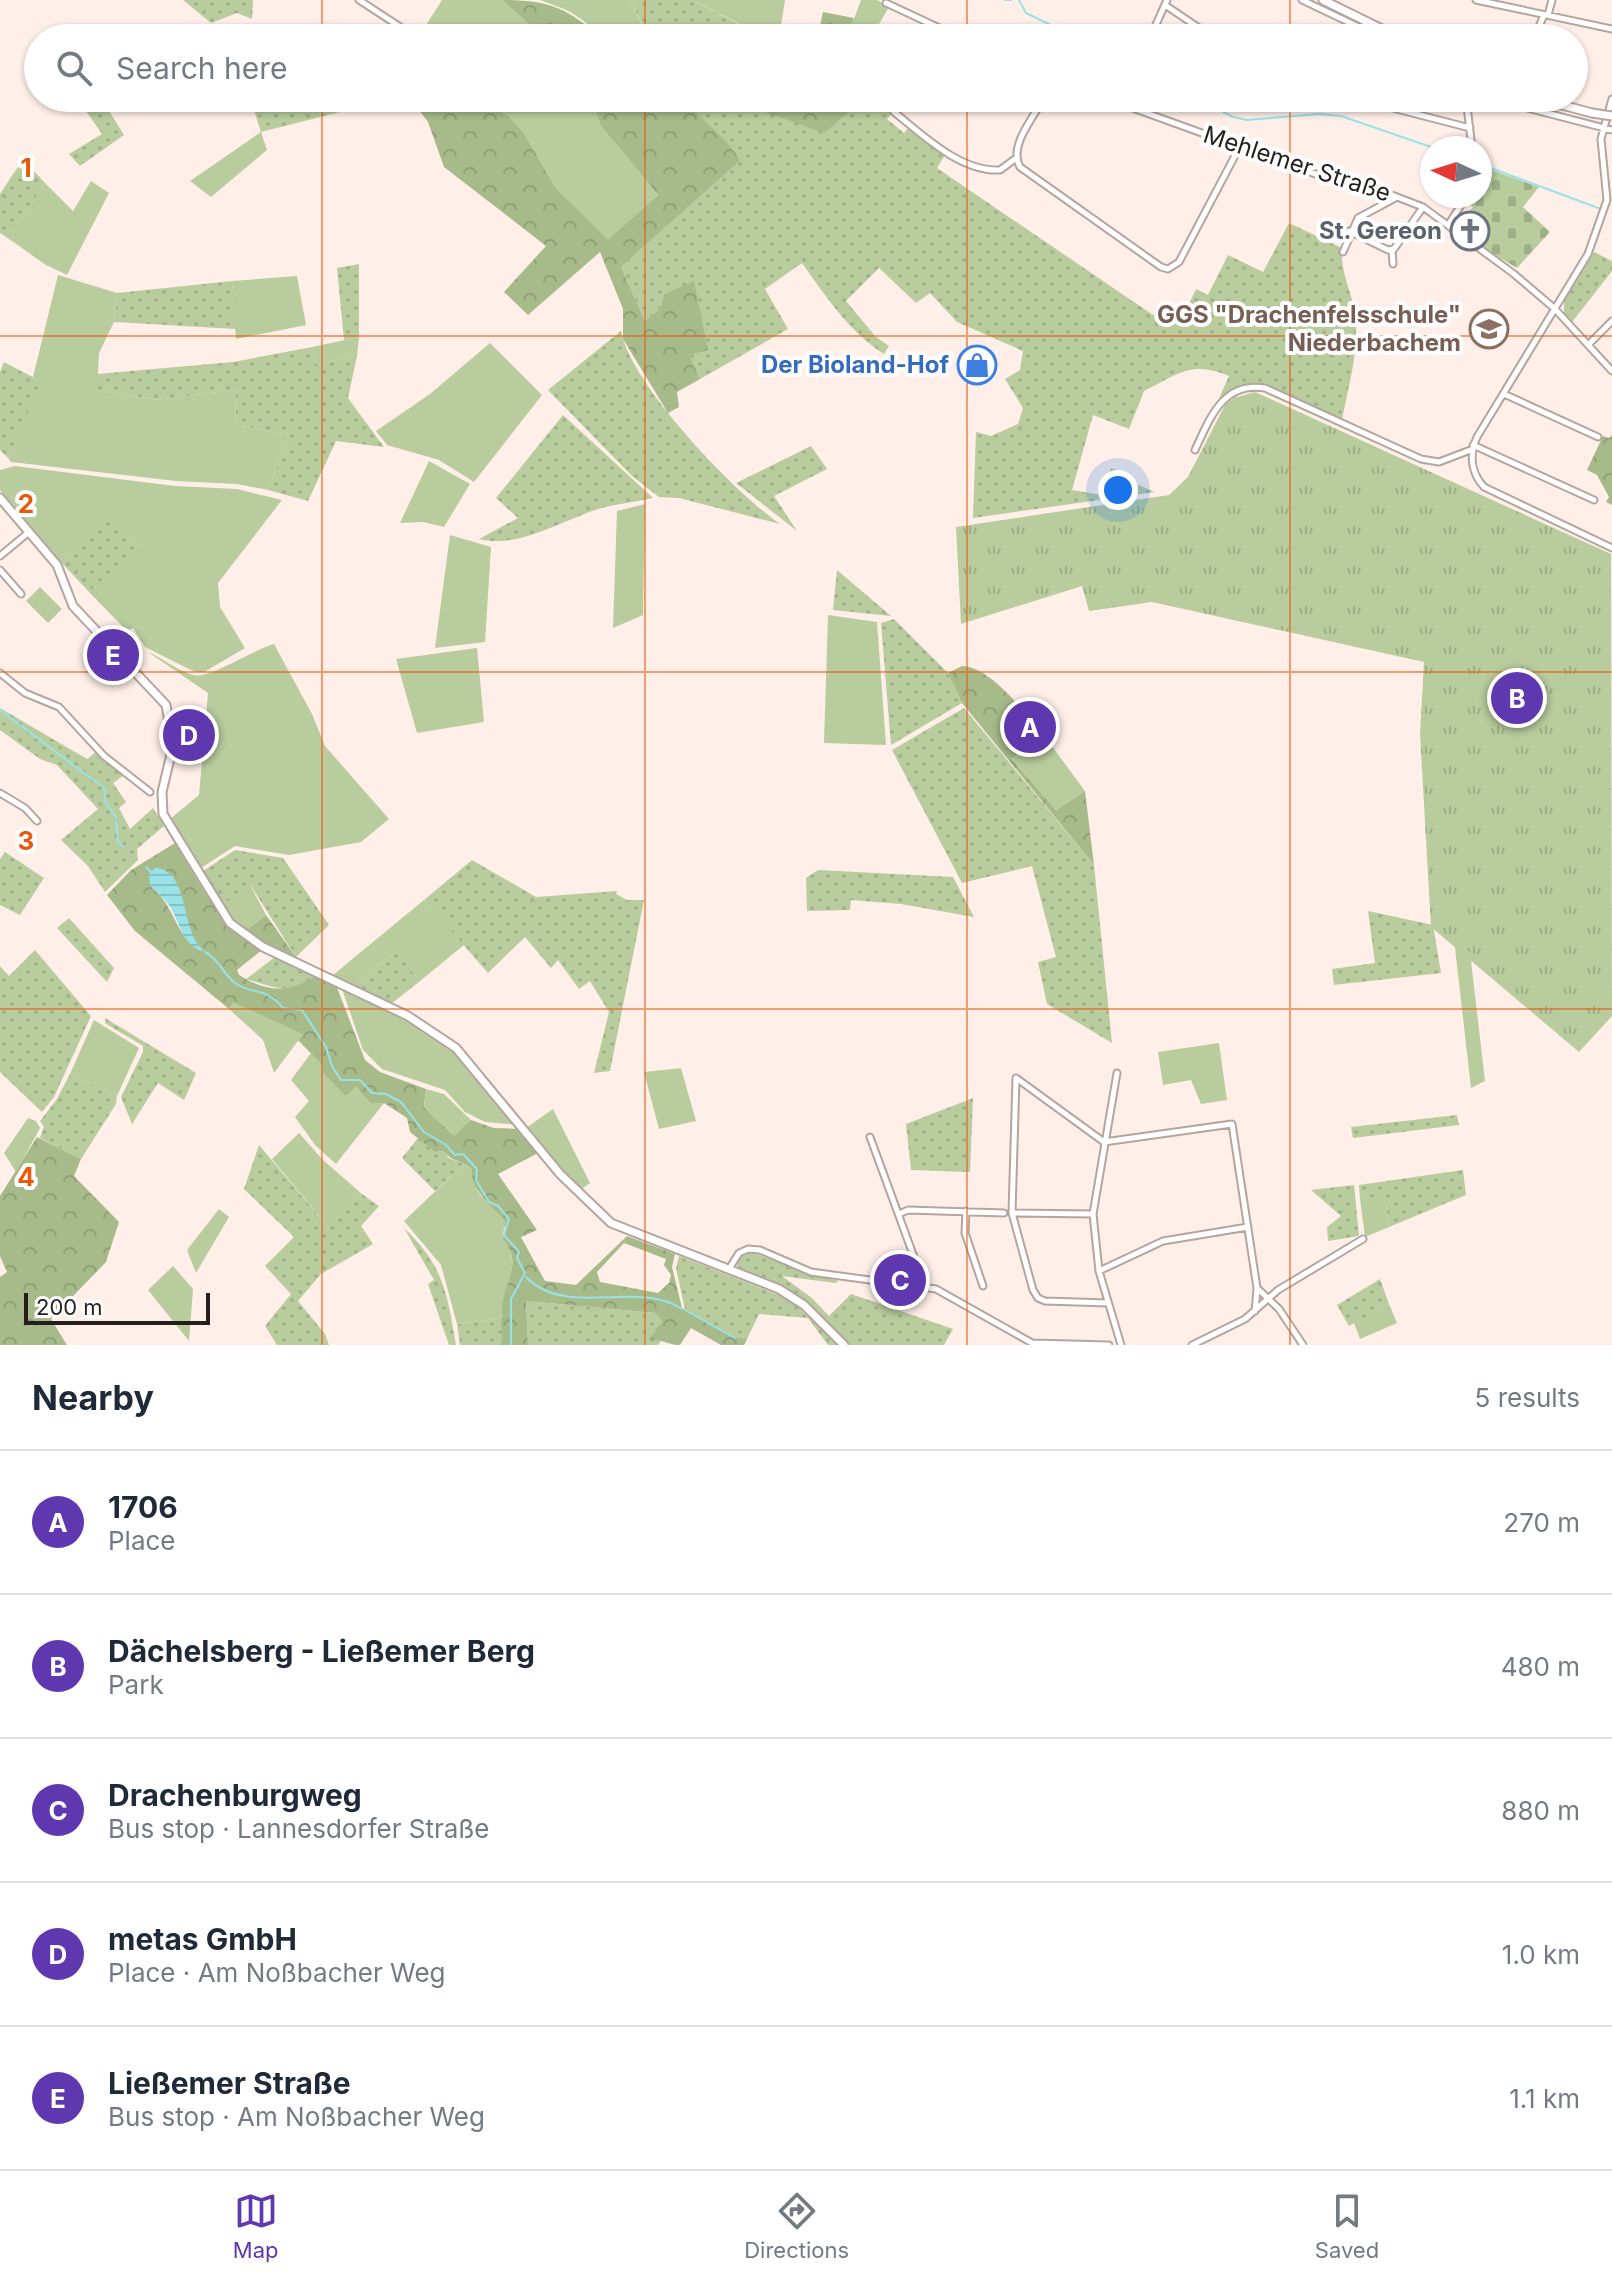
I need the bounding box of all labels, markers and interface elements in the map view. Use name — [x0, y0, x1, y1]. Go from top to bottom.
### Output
search box — [24, 24, 1588, 112]
icon: search — [52, 46, 96, 90]
text: Search here — [116, 50, 288, 86]
street label: Mehlemer Straße — [1200, 120, 1394, 207]
north arrow — [1420, 136, 1492, 208]
text: 1 — [20, 152, 32, 183]
church icon: St. Gereon — [1449, 210, 1491, 252]
place label: St. Gereon — [1319, 216, 1442, 245]
place label: GGS "Drachenfelsschule" Niederbachem — [1157, 300, 1461, 357]
school or university icon: GGS "Drachenfelsschule" Niederbachem — [1468, 308, 1510, 350]
shop icon: Der Bioland-Hof — [956, 344, 998, 386]
place label: Der Bioland-Hof — [761, 350, 949, 379]
your location — [1098, 470, 1138, 510]
text: 2 — [18, 488, 34, 519]
pin: E — [87, 625, 139, 685]
pin: B — [1491, 668, 1543, 728]
pin: A — [1004, 697, 1056, 757]
pin: D — [163, 705, 215, 765]
text: 3 — [18, 825, 34, 856]
text: 4 — [17, 1161, 35, 1192]
pin: C — [874, 1250, 926, 1310]
scale bar — [24, 1289, 210, 1325]
text: 200 m — [36, 1294, 103, 1320]
text: Nearby — [32, 1377, 154, 1418]
text: 5 results — [1475, 1382, 1580, 1413]
text: 1706 — [108, 1489, 178, 1525]
text: A — [48, 1507, 68, 1538]
text: 270 m — [1503, 1507, 1580, 1538]
text: Place — [108, 1525, 176, 1556]
text: Dächelsberg - Ließemer Berg — [108, 1633, 535, 1669]
text: B — [49, 1651, 67, 1682]
text: 480 m — [1501, 1651, 1580, 1682]
text: Park — [108, 1669, 164, 1700]
text: Drachenburgweg — [108, 1777, 362, 1813]
text: C — [48, 1795, 68, 1826]
text: 880 m — [1501, 1795, 1580, 1826]
text: Bus stop · Lannesdorfer Straße — [108, 1813, 490, 1844]
text: metas GmbH — [108, 1921, 297, 1957]
text: D — [49, 1939, 67, 1970]
text: 1.0 km — [1502, 1939, 1580, 1970]
text: Place · Am Noßbacher Weg — [108, 1957, 446, 1988]
text: Ließemer Straße — [108, 2065, 351, 2101]
text: E — [50, 2083, 66, 2114]
text: 1.1 km — [1509, 2083, 1580, 2114]
text: Bus stop · Am Noßbacher Weg — [108, 2101, 485, 2132]
tab: Map — [233, 2189, 279, 2263]
tab: Directions — [744, 2189, 849, 2263]
tab: Saved — [1315, 2189, 1379, 2263]

